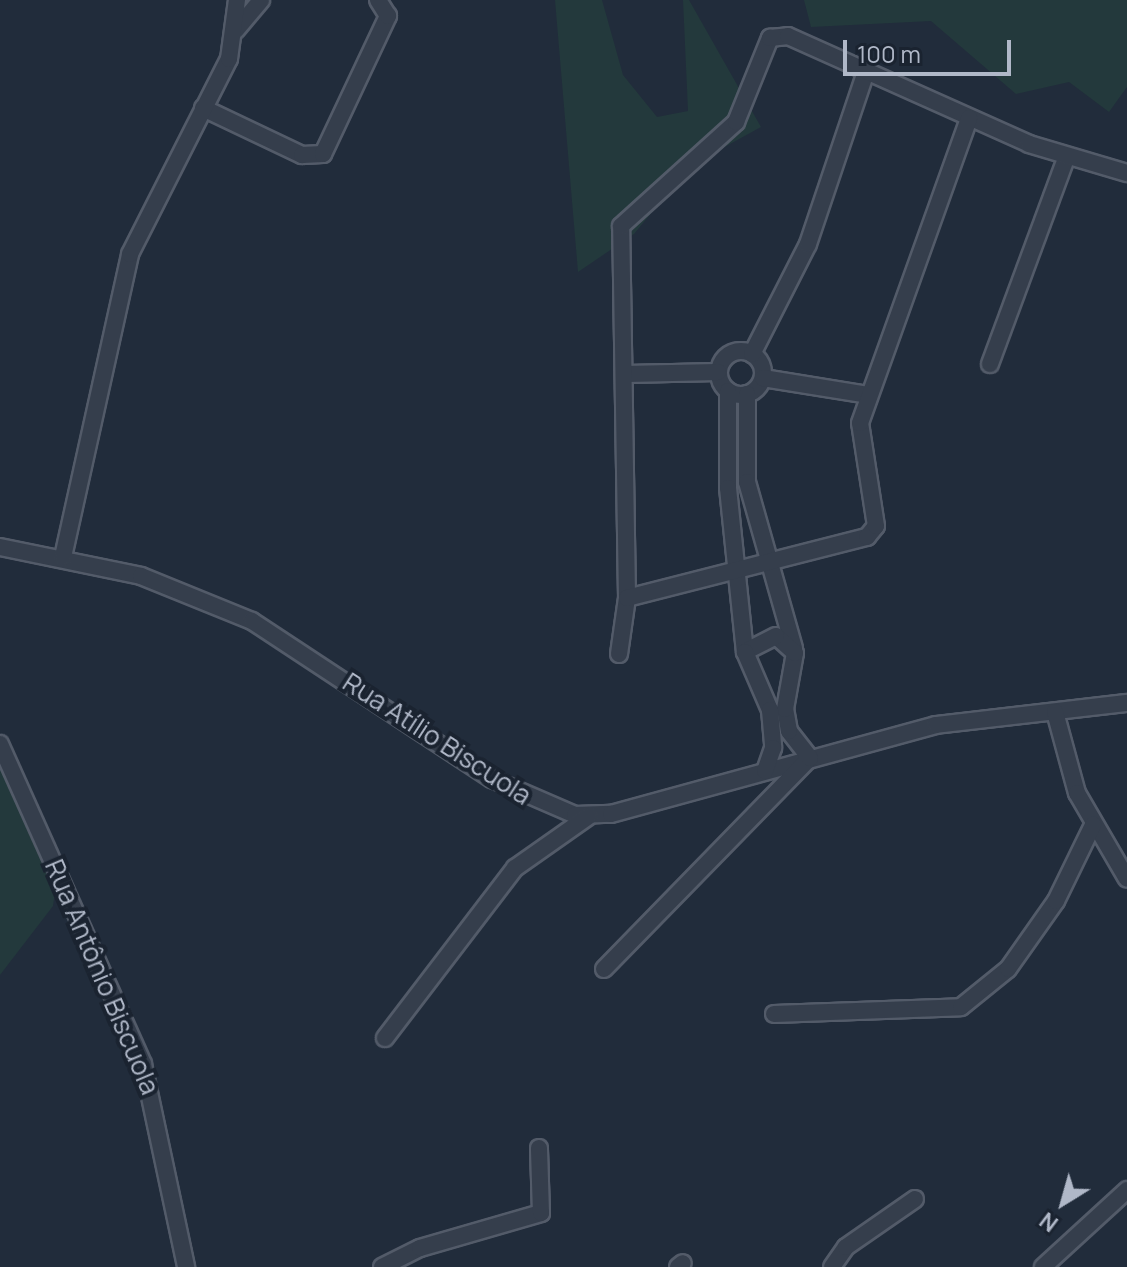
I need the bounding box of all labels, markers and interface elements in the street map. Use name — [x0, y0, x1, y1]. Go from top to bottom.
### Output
scale bar — [847, 24, 1015, 74]
text: 100 m — [857, 37, 921, 70]
street label: Rua Atílio Biscuola — [337, 667, 537, 811]
street label: Rua Antônio Biscuola — [38, 855, 166, 1099]
north arrow — [1023, 1163, 1103, 1243]
text: N — [1033, 1205, 1064, 1239]

